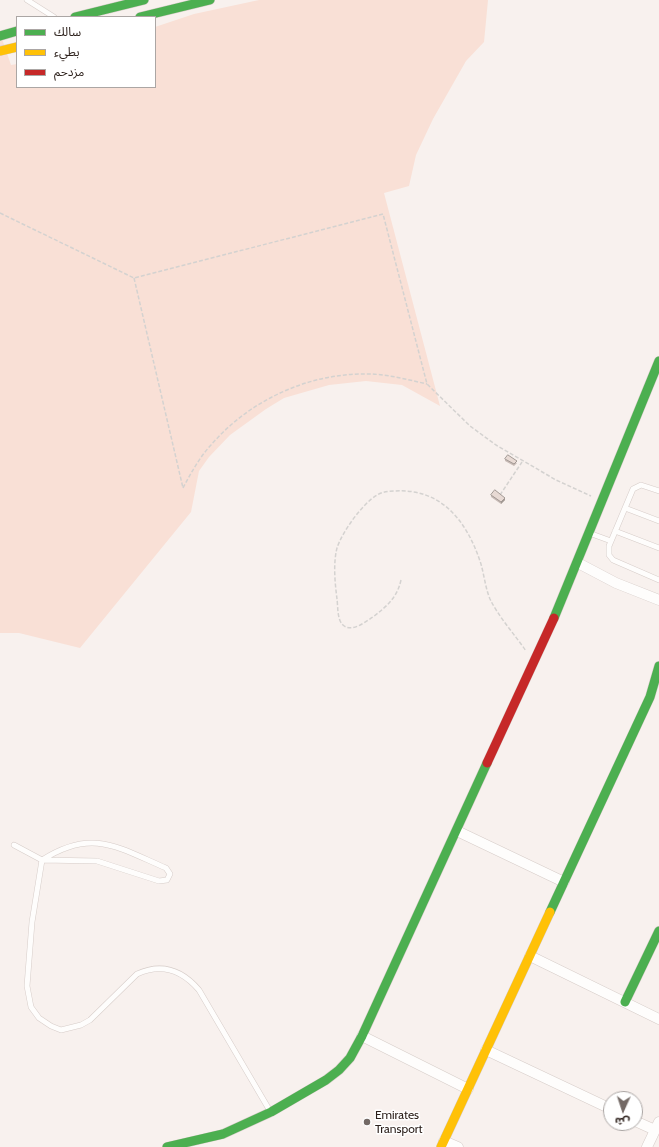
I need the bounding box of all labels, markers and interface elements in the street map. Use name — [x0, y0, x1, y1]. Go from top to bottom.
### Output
legend — [16, 16, 156, 88]
text: سالك — [54, 24, 81, 39]
text: بطيء — [54, 44, 80, 59]
text: مزدحم — [54, 64, 84, 79]
north arrow — [603, 1091, 643, 1131]
place label: Emirates Transport — [375, 1108, 423, 1136]
text: ش — [615, 1115, 630, 1129]
marker: Emirates Transport — [362, 1117, 372, 1127]

